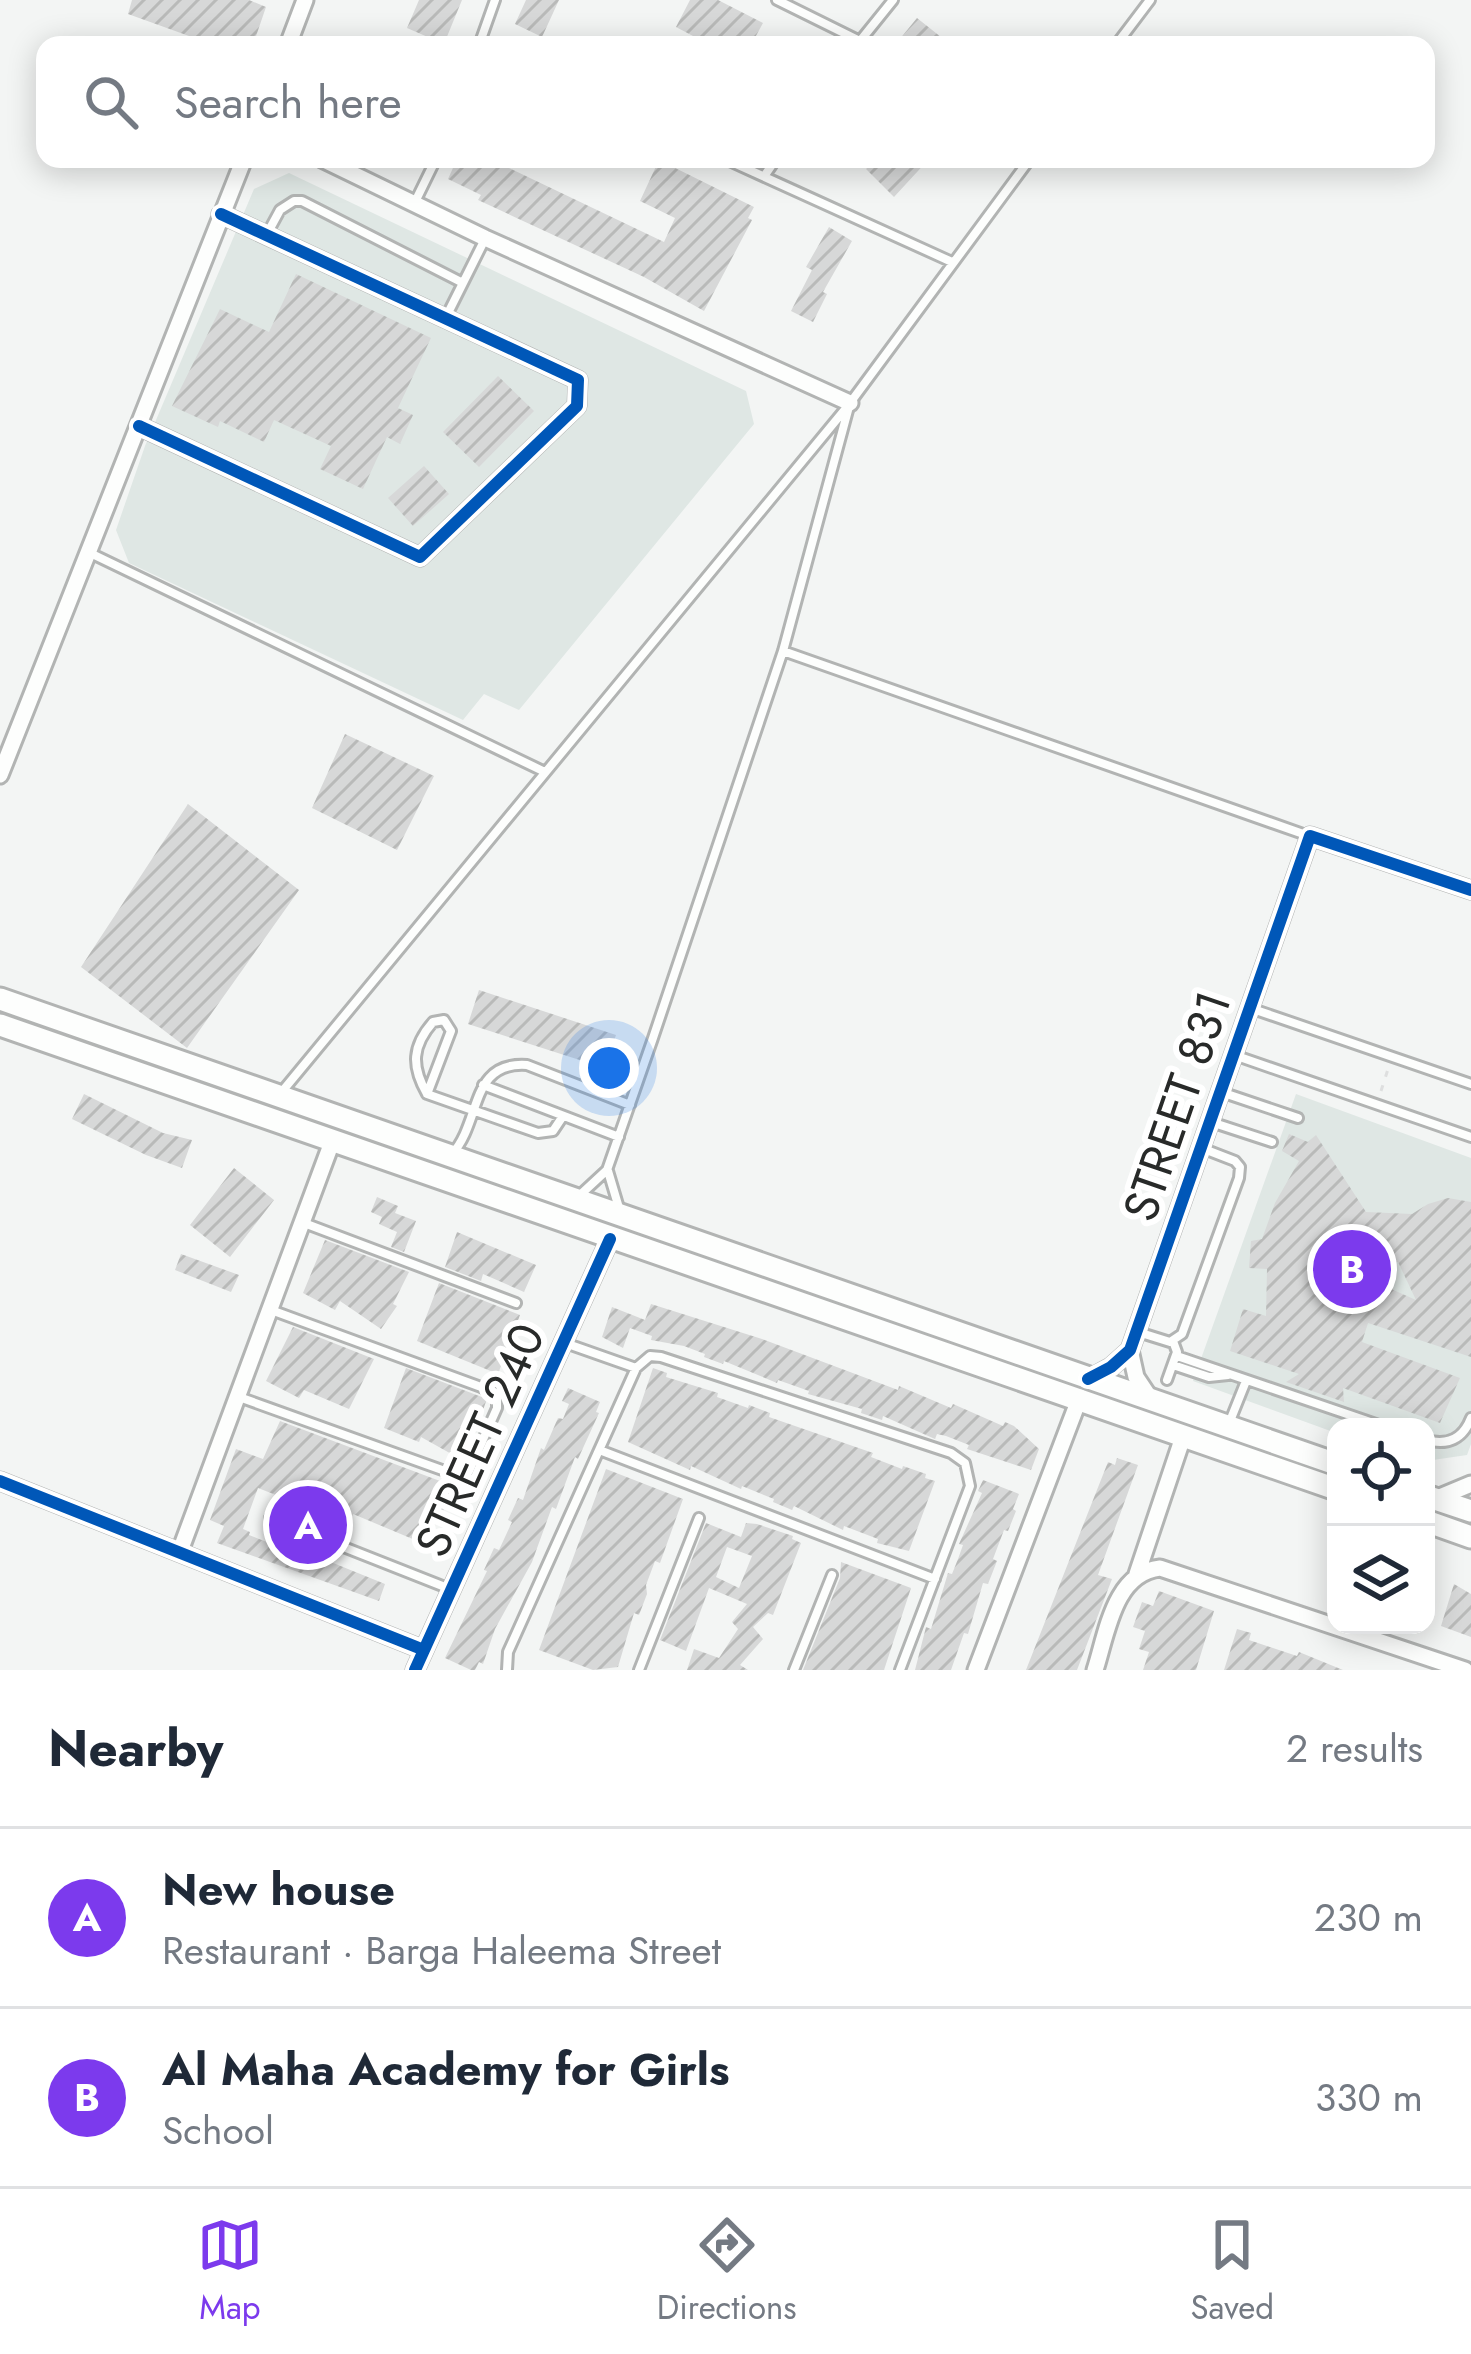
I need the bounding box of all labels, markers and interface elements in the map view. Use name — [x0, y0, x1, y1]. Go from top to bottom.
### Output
search box — [36, 36, 1435, 168]
icon: search — [78, 69, 144, 135]
text: Search here — [174, 70, 402, 135]
street label: STREET 831 — [1105, 982, 1249, 1230]
your location — [579, 1038, 639, 1098]
pin: B — [1313, 1224, 1391, 1314]
street label: STREET 240 — [398, 1312, 562, 1568]
map controls — [1327, 1418, 1435, 1634]
button: locate — [1327, 1418, 1435, 1526]
pin: A — [269, 1480, 347, 1570]
button: layers — [1327, 1526, 1435, 1634]
text: Nearby — [48, 1711, 223, 1785]
text: 2 results — [1286, 1720, 1423, 1777]
text: New house — [162, 1857, 395, 1922]
text: A — [73, 1889, 101, 1946]
text: 230 m — [1314, 1889, 1423, 1946]
text: Restaurant · Barga Haleema Street — [162, 1922, 721, 1979]
text: Al Maha Academy for Girls — [162, 2037, 729, 2102]
text: B — [74, 2069, 100, 2126]
text: 330 m — [1315, 2069, 1423, 2126]
text: School — [162, 2102, 274, 2159]
tab: Map — [197, 2212, 263, 2331]
tab: Directions — [657, 2212, 797, 2331]
tab: Saved — [1190, 2212, 1274, 2331]

